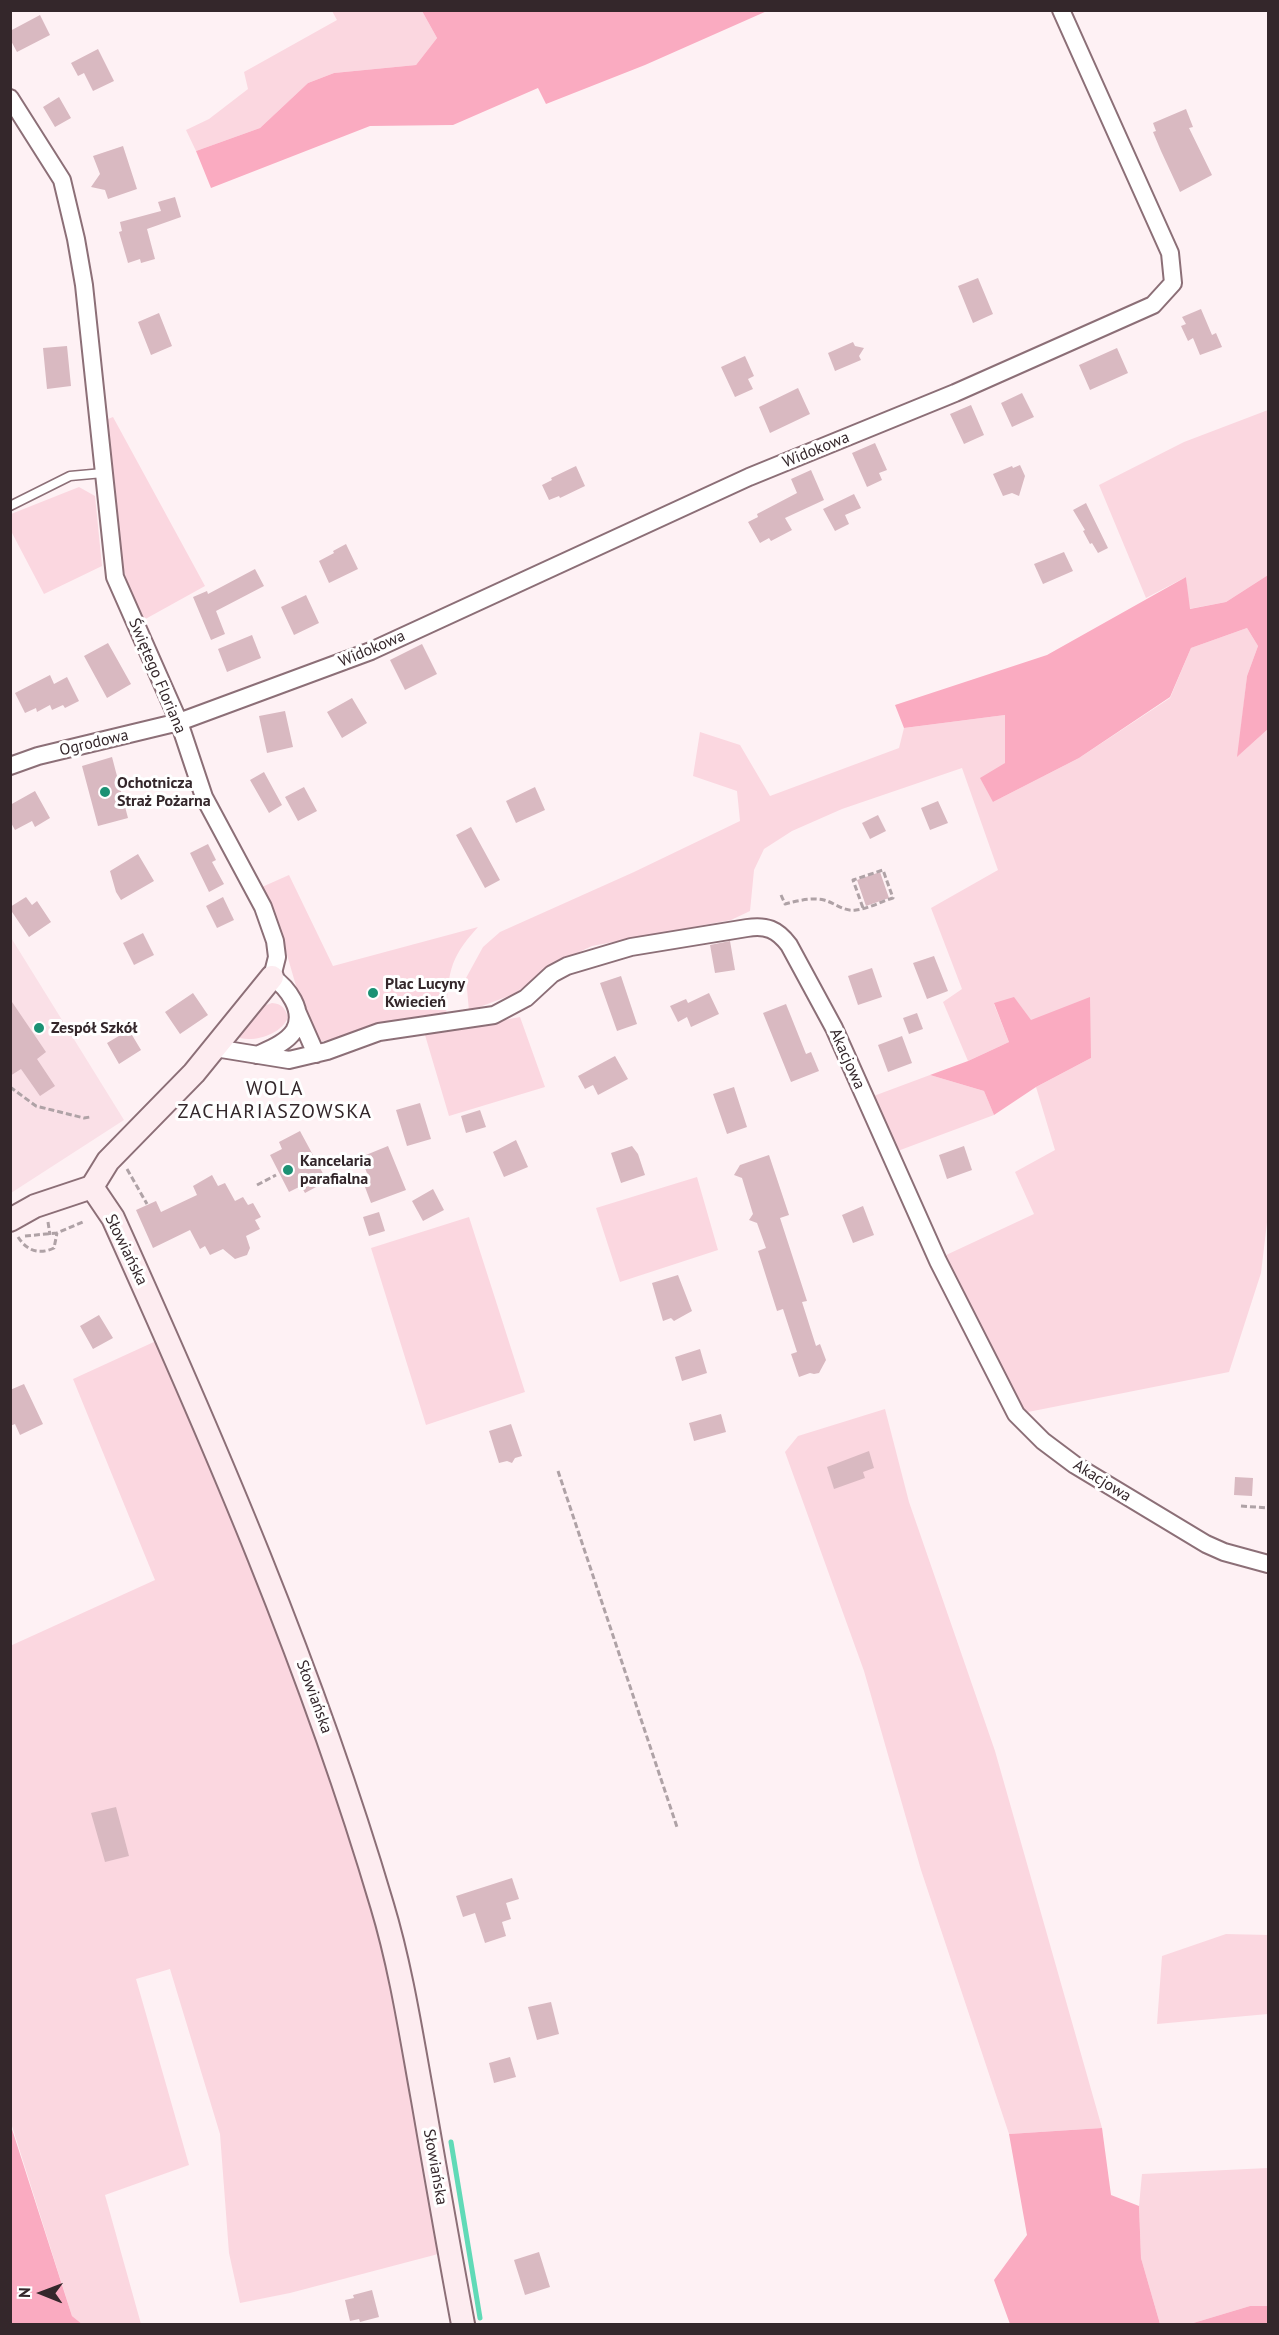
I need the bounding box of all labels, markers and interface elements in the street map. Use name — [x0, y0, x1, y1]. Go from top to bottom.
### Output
street label: Widokowa — [780, 428, 852, 472]
street label: Świętego Floriana — [124, 616, 190, 736]
street label: Widokowa — [336, 626, 408, 672]
street label: Ogrodowa — [58, 726, 130, 760]
place label: Ochotnicza Straż Pożarna — [117, 773, 211, 811]
marker: Ochotnicza Straż Pożarna — [98, 785, 112, 799]
place label: Plac Lucyny Kwiecień — [385, 974, 465, 1012]
marker: Plac Lucyny Kwiecień — [366, 986, 380, 1000]
place label: Zespół Szkół — [51, 1018, 137, 1038]
marker: Zespół Szkół — [32, 1021, 46, 1035]
street label: Akacjowa — [825, 1026, 869, 1092]
district label: WOLA ZACHARIASZOWSKA — [178, 1077, 372, 1124]
place label: Kancelaria parafialna — [300, 1151, 372, 1189]
marker: Kancelaria parafialna — [281, 1163, 295, 1177]
street label: Słowiańska — [101, 1211, 151, 1289]
street label: Akacjowa — [1070, 1456, 1134, 1506]
street label: Słowiańska — [292, 1658, 336, 1736]
street label: Słowiańska — [419, 2128, 451, 2206]
north arrow — [12, 2263, 72, 2323]
text: N — [14, 2287, 34, 2298]

